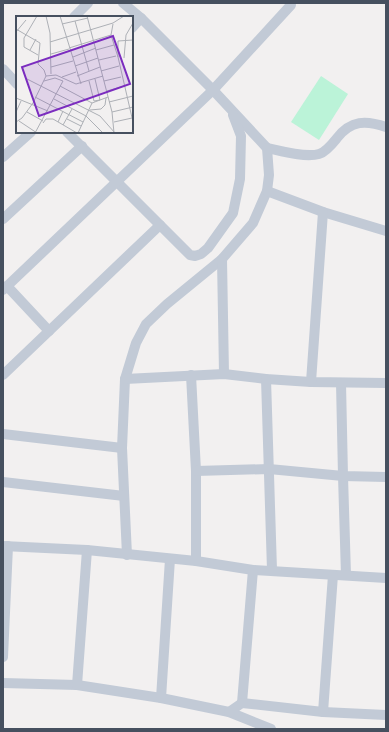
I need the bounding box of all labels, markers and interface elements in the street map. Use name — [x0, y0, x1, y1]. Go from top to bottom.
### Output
inset map — [16, 16, 133, 133]

